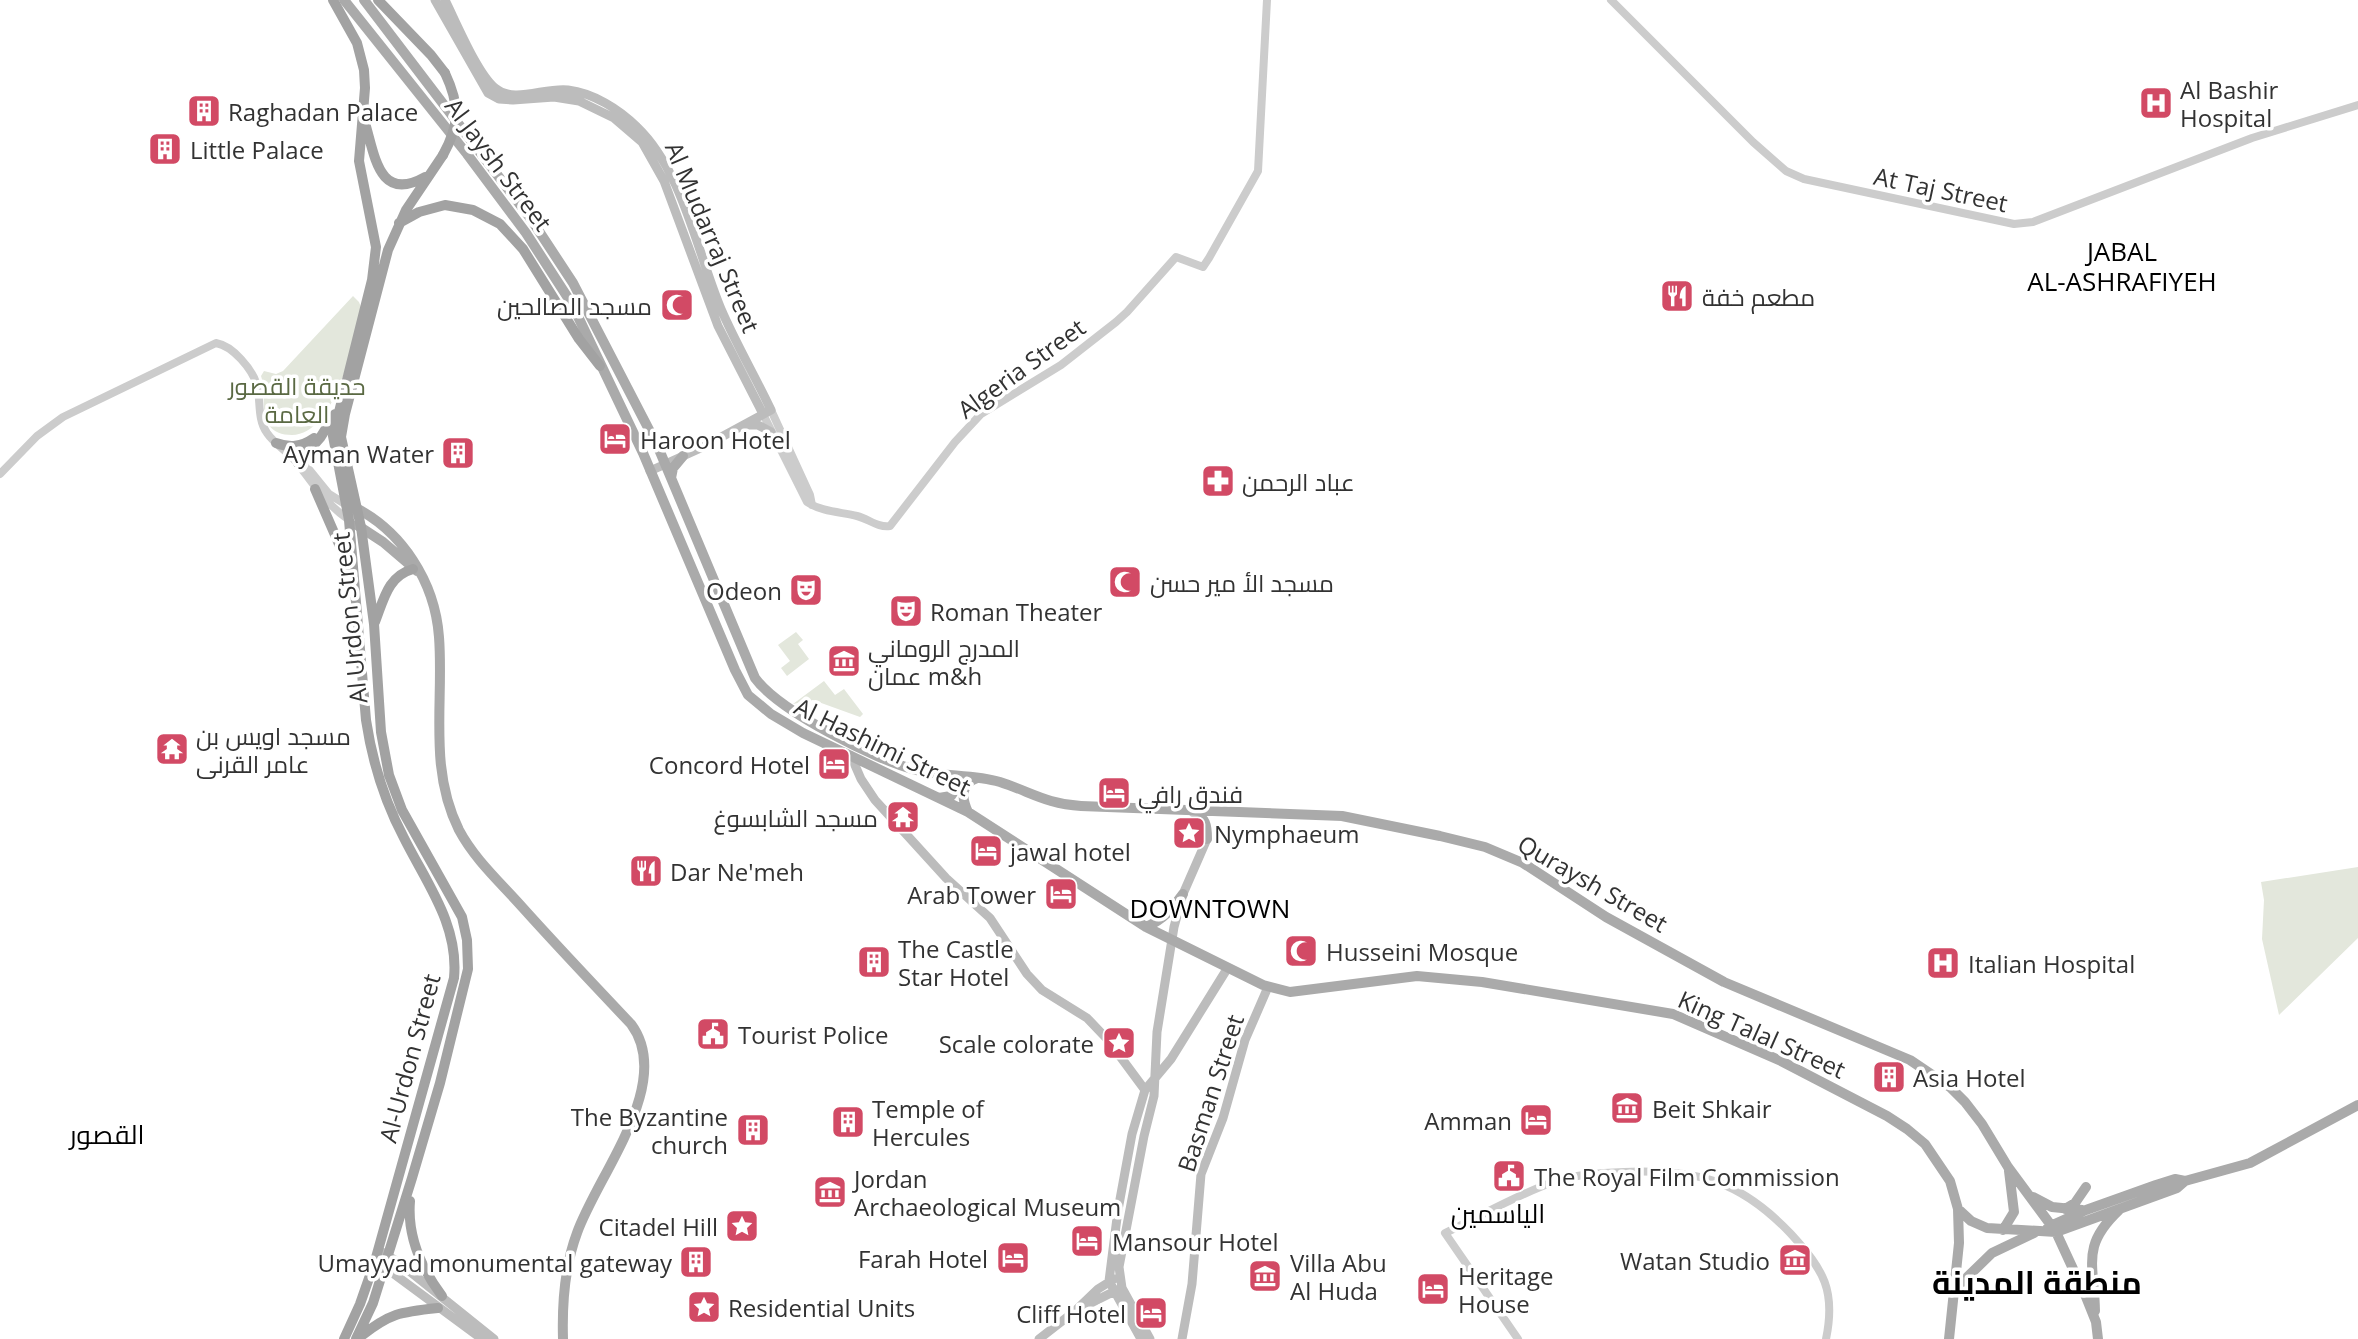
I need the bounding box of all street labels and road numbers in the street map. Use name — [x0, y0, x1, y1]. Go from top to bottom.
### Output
street label: Al Jaysh Street — [438, 91, 560, 237]
street label: Al Mudarraj Street — [658, 137, 768, 337]
street label: At Taj Street — [1871, 159, 2011, 219]
street label: Algeria Street — [951, 311, 1091, 425]
street label: Al Urdon Street — [324, 531, 374, 705]
street label: Al Hashimi Street — [789, 689, 977, 803]
street label: Quraysh Street — [1512, 827, 1674, 939]
street label: Al-Urdon Street — [371, 970, 447, 1146]
street label: King Talal Street — [1673, 982, 1851, 1086]
street label: Basman Street — [1169, 1010, 1251, 1176]

